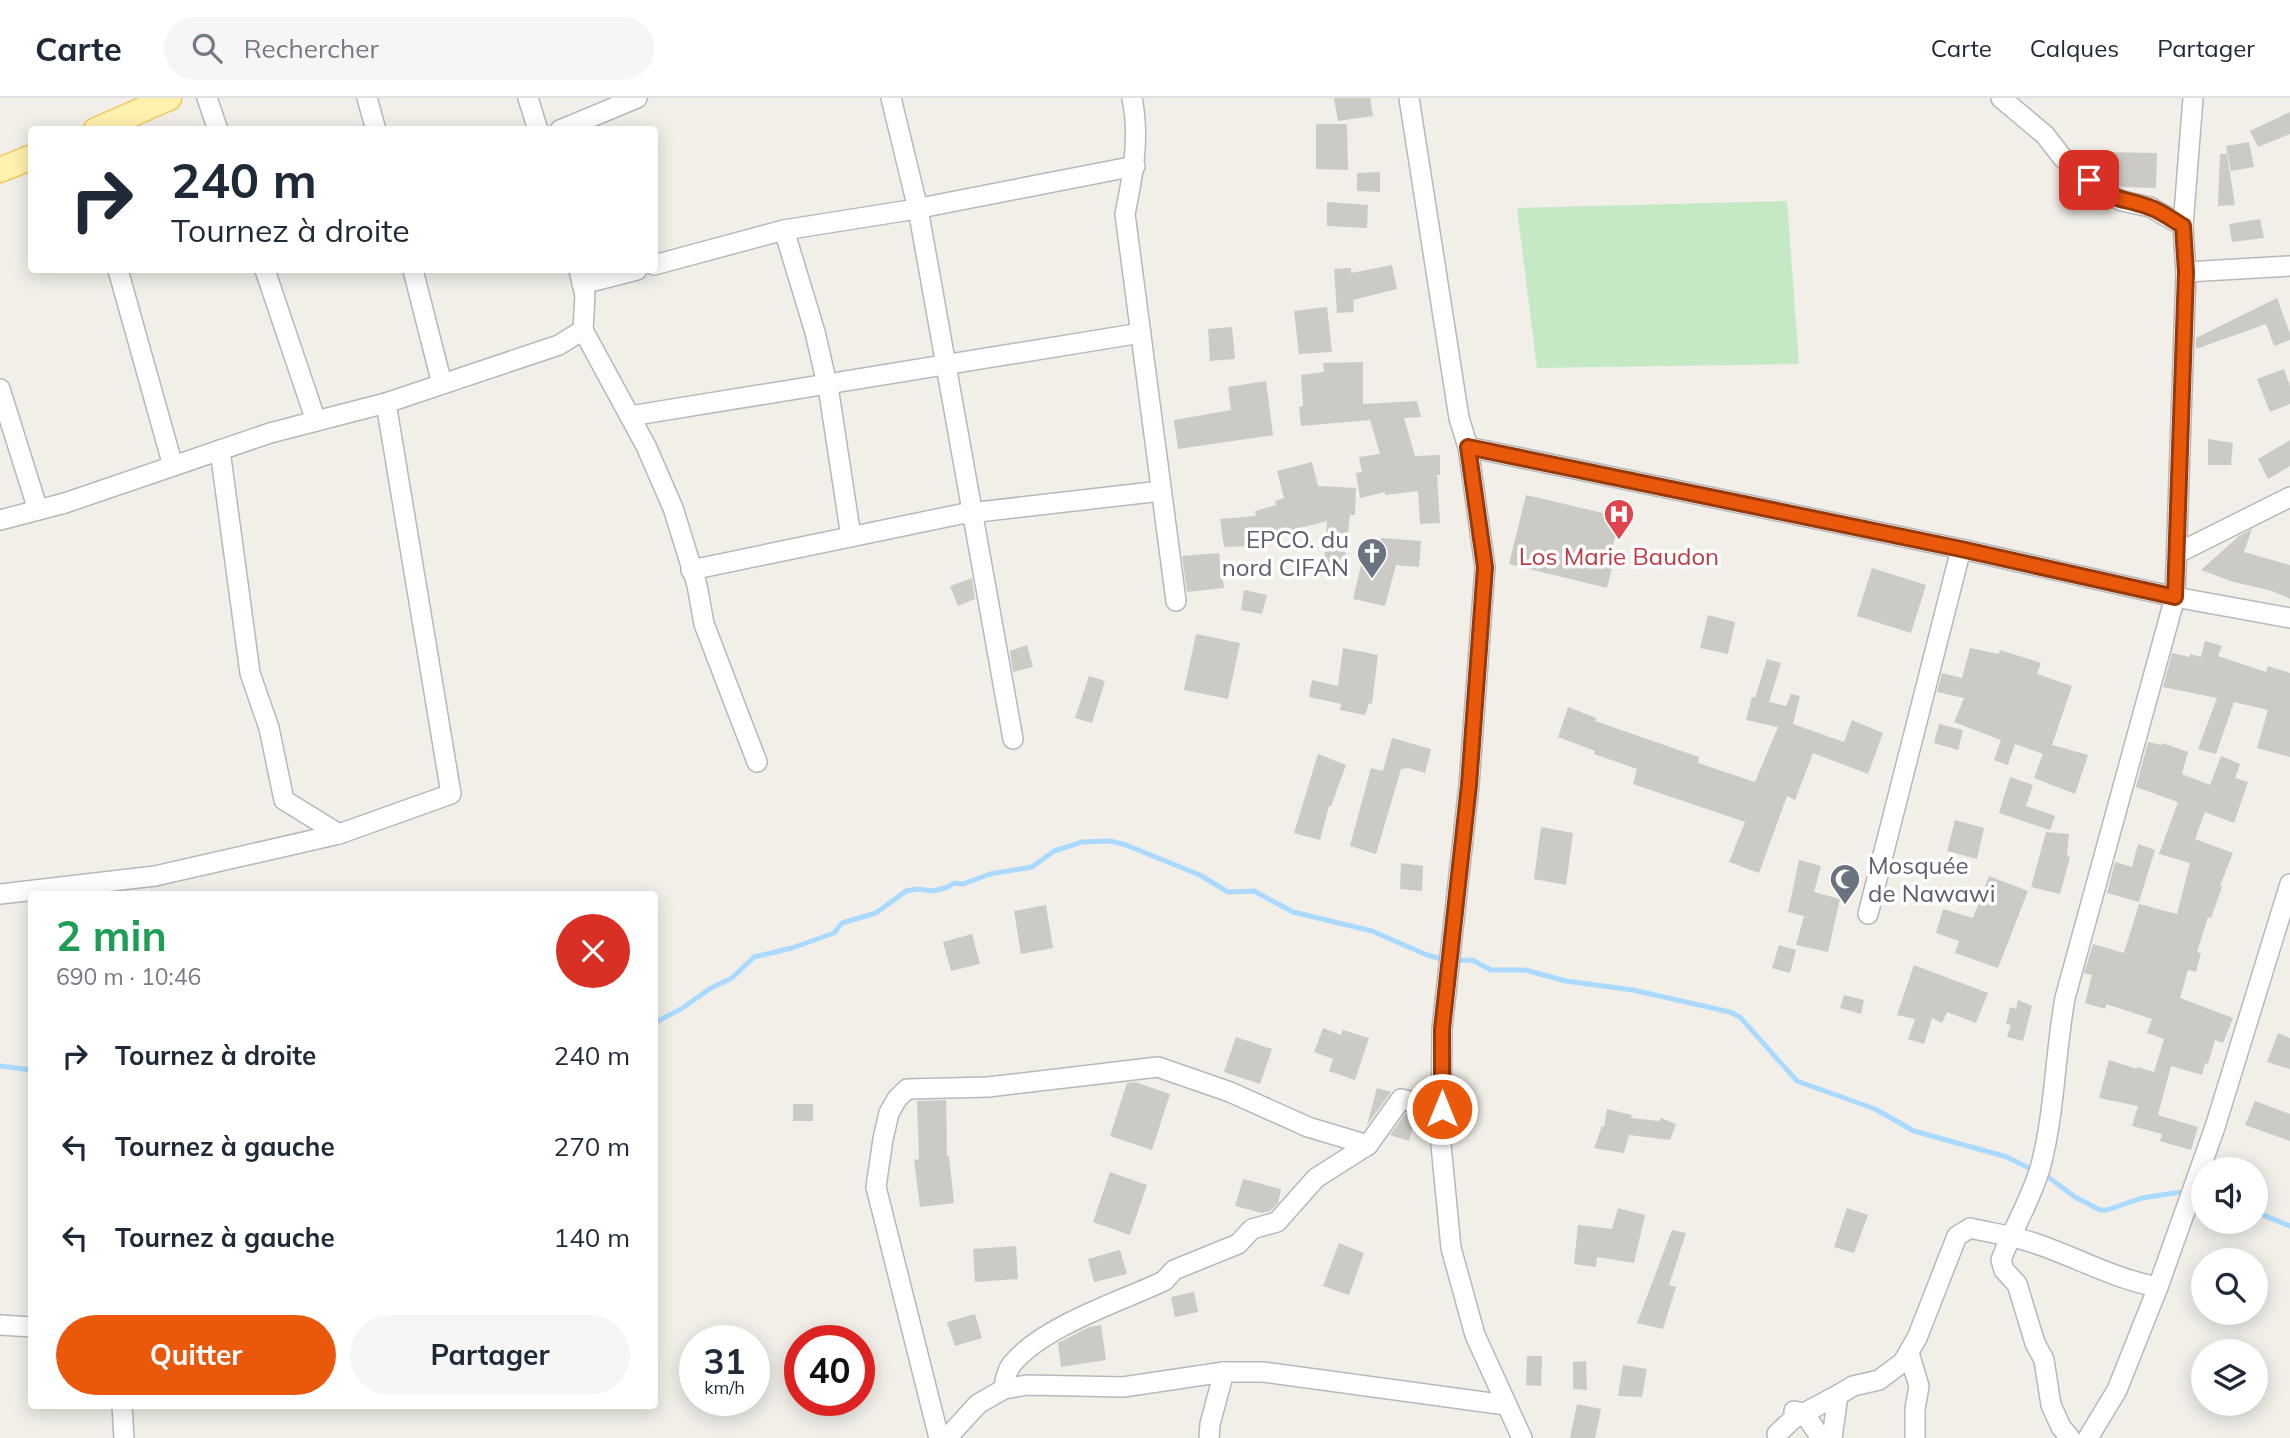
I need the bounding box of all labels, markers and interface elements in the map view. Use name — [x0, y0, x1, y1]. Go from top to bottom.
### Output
search box — [164, 17, 654, 80]
text: Carte — [35, 28, 122, 69]
icon: search — [188, 29, 226, 67]
text: Rechercher — [244, 32, 379, 65]
text: Carte — [1931, 33, 1992, 63]
text: Calques — [2030, 33, 2119, 63]
text: Partager — [2157, 33, 2255, 63]
text: 240 m — [171, 149, 317, 210]
pin — [2059, 150, 2119, 210]
icon: right — [56, 154, 147, 245]
icon: arrive — [2070, 161, 2108, 199]
text: Tournez à droite — [171, 210, 410, 250]
hospital icon: Los Marie Baudon — [1602, 497, 1636, 541]
place label: EPCO. du nord CIFAN — [1222, 524, 1349, 582]
church icon: EPCO. du nord CIFAN — [1355, 536, 1389, 580]
place label: Los Marie Baudon — [1519, 541, 1719, 571]
place label: Mosquée de Nawawi — [1868, 850, 1995, 908]
mosque icon: Mosquée de Nawawi — [1828, 862, 1862, 906]
text: 2 min — [56, 909, 167, 962]
button: close — [556, 914, 630, 988]
text: 690 m · 10:46 — [56, 962, 201, 991]
icon: right — [56, 1037, 94, 1075]
text: Tournez à droite — [115, 1039, 316, 1072]
text: 240 m — [554, 1039, 630, 1072]
position arrow — [1405, 1072, 1479, 1146]
icon: left — [56, 1128, 94, 1166]
text: Tournez à gauche — [115, 1130, 335, 1163]
text: 270 m — [554, 1130, 630, 1163]
map controls — [2191, 1157, 2268, 1416]
button: sound — [2191, 1157, 2268, 1234]
icon: left — [56, 1219, 94, 1257]
text: Tournez à gauche — [115, 1221, 335, 1254]
text: 140 m — [554, 1221, 630, 1254]
button: search — [2191, 1248, 2268, 1325]
button: Quitter — [56, 1315, 336, 1395]
button: Partager — [350, 1315, 630, 1395]
speed limit sign: 40 — [784, 1325, 875, 1416]
text: 31 — [703, 1339, 746, 1383]
button: layers — [2191, 1339, 2268, 1416]
text: km/h — [704, 1376, 745, 1399]

